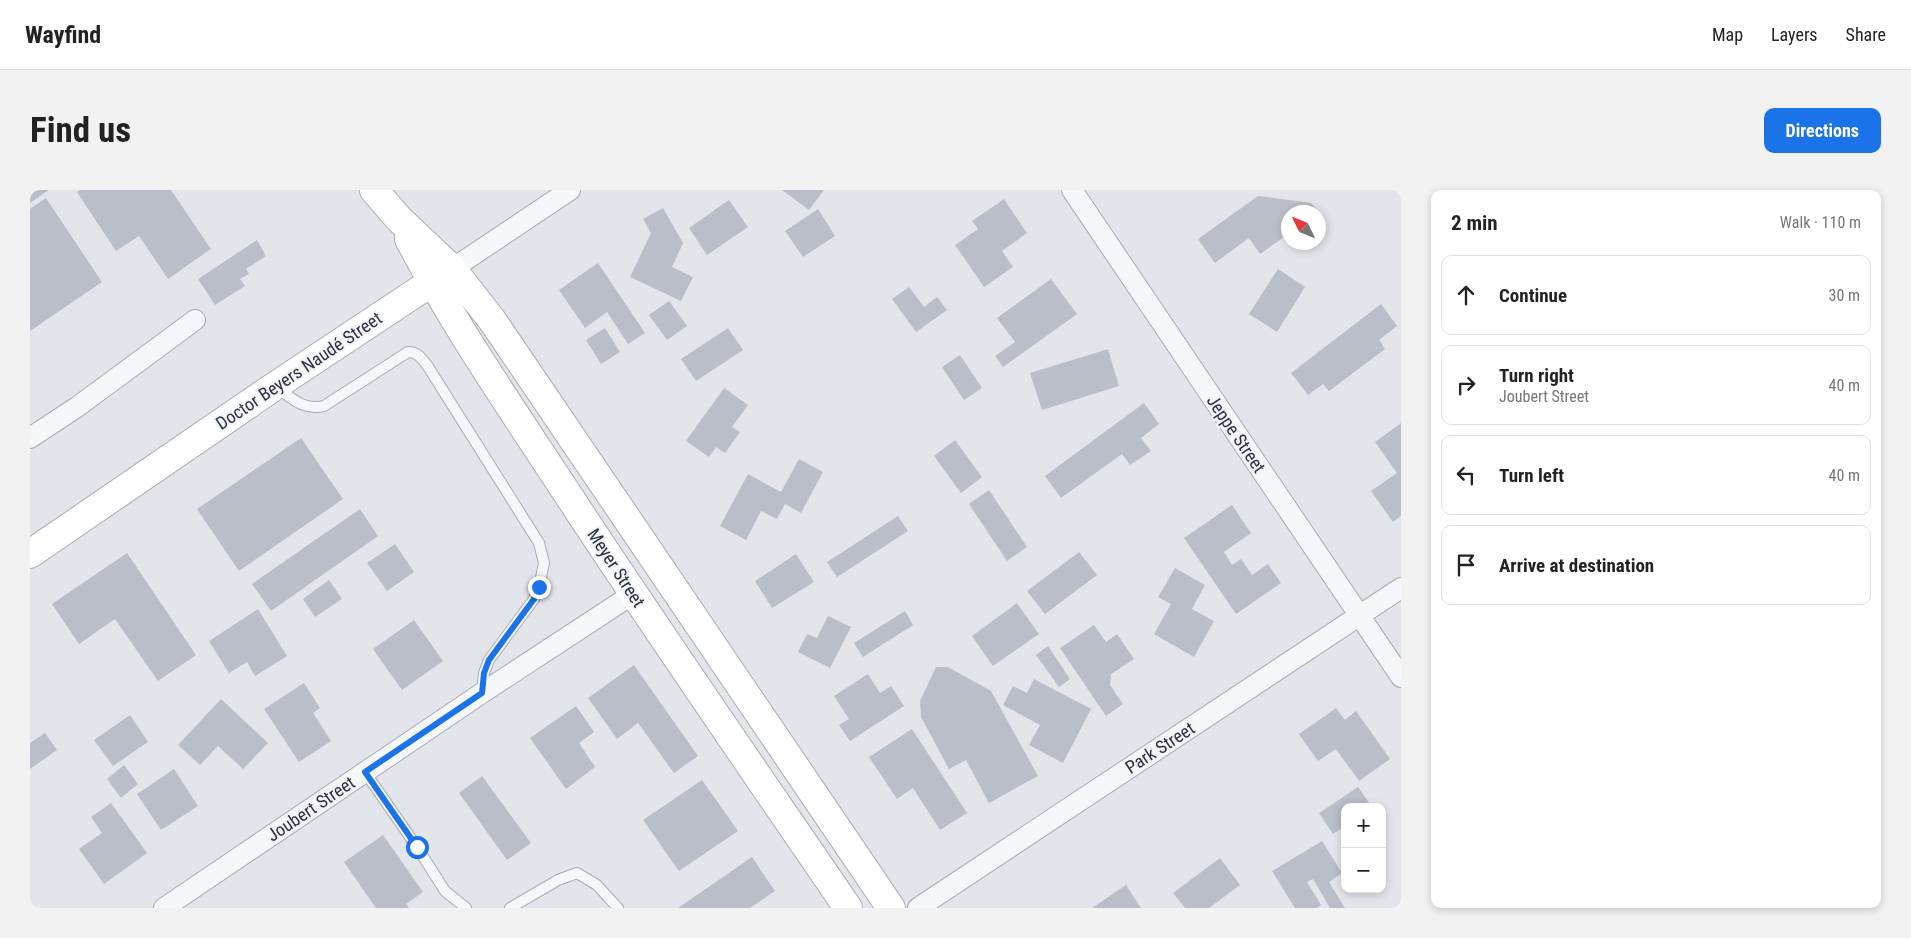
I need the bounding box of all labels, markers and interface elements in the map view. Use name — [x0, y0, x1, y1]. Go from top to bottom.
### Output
text: Wayfind — [25, 21, 101, 49]
text: Map — [1712, 24, 1743, 45]
text: Layers — [1771, 24, 1818, 45]
text: Share — [1846, 24, 1886, 45]
button: Directions — [1764, 108, 1881, 153]
text: Find us — [30, 110, 131, 151]
north arrow — [1281, 205, 1326, 250]
text: 2 min — [1451, 211, 1498, 235]
text: Walk · 110 m — [1780, 213, 1861, 232]
icon: ahead — [1452, 281, 1480, 309]
text: Continue — [1499, 284, 1567, 307]
text: 30 m — [1828, 286, 1860, 305]
street label: Doctor Beyers Naudé Street — [212, 307, 386, 434]
text: Turn right — [1499, 364, 1574, 387]
icon: right — [1452, 371, 1480, 399]
text: 40 m — [1828, 376, 1860, 395]
text: Joubert Street — [1499, 387, 1589, 406]
street label: Jeppe Street — [1203, 391, 1270, 477]
icon: left — [1452, 461, 1480, 489]
text: Turn left — [1499, 464, 1564, 487]
text: 40 m — [1828, 466, 1860, 485]
street label: Meyer Street — [583, 524, 650, 611]
icon: arrive — [1452, 551, 1480, 579]
text: Arrive at destination — [1499, 554, 1654, 577]
route end — [528, 576, 551, 599]
street label: Park Street — [1121, 717, 1198, 778]
street label: Joubert Street — [263, 772, 359, 846]
map controls — [1341, 803, 1386, 893]
button: + — [1341, 803, 1386, 848]
route start — [406, 836, 429, 859]
button: − — [1341, 848, 1386, 893]

